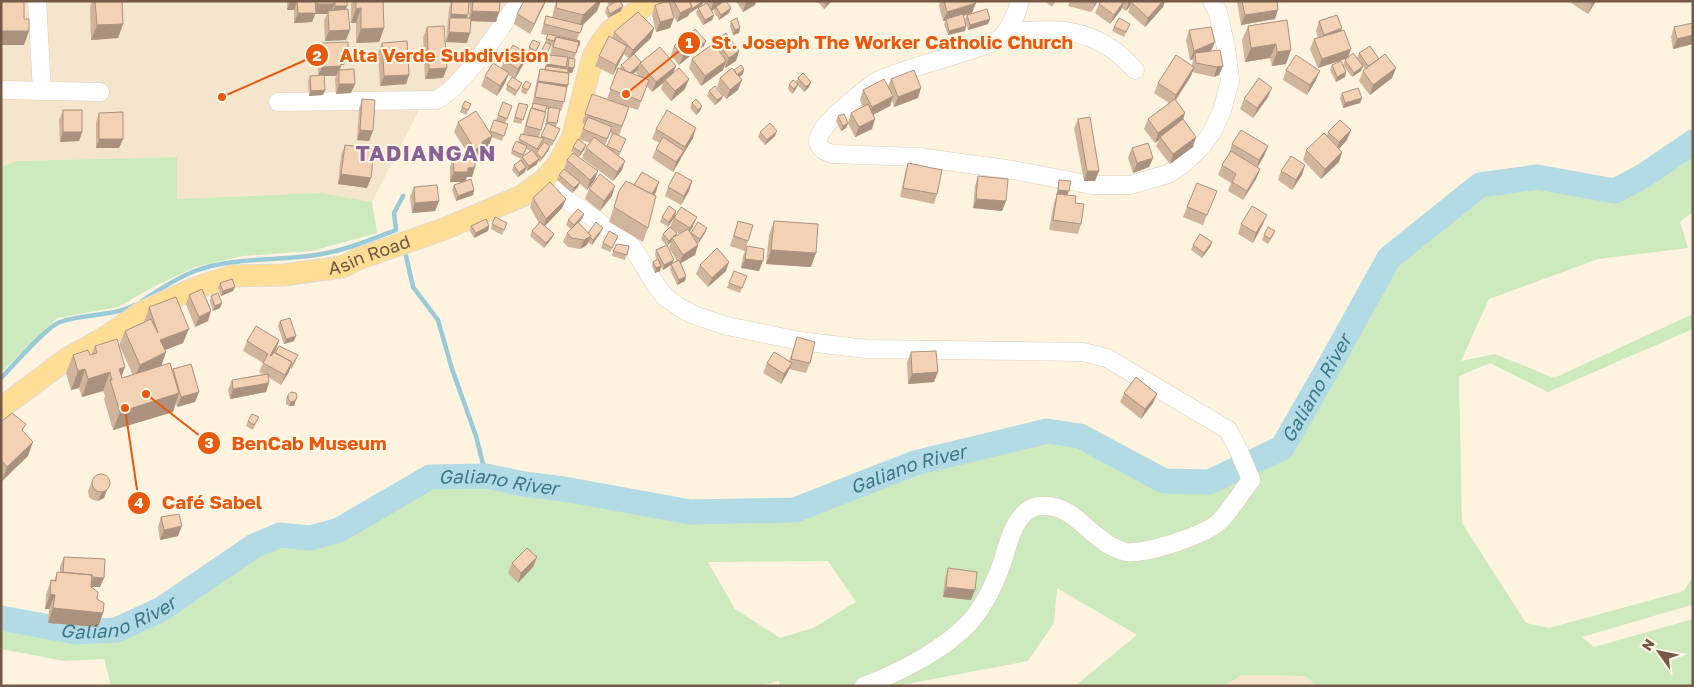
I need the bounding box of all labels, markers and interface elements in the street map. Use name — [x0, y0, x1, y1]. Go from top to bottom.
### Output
callout: St. Joseph The Worker Catholic Church — [676, 26, 1084, 60]
text: St. Joseph The Worker Catholic Church — [711, 30, 1073, 53]
text: 1 — [685, 33, 693, 51]
callout: Alta Verde Subdivision — [305, 38, 558, 72]
text: Alta Verde Subdivision — [340, 43, 548, 66]
text: 2 — [312, 46, 322, 64]
district label: TADIANGAN — [355, 139, 497, 166]
street label: Asin Road — [327, 230, 413, 279]
water label: Galiano River — [1276, 328, 1357, 446]
callout: BenCab Museum — [196, 426, 396, 460]
text: BenCab Museum — [231, 431, 387, 454]
text: 3 — [204, 433, 214, 451]
water label: Galiano River — [847, 438, 971, 498]
water label: Galiano River — [438, 464, 562, 499]
callout: Café Sabel — [127, 486, 272, 520]
text: Café Sabel — [162, 490, 262, 513]
text: 4 — [134, 493, 144, 511]
water label: Galiano River — [59, 589, 182, 643]
north arrow — [1634, 627, 1684, 677]
text: N — [1638, 636, 1658, 654]

